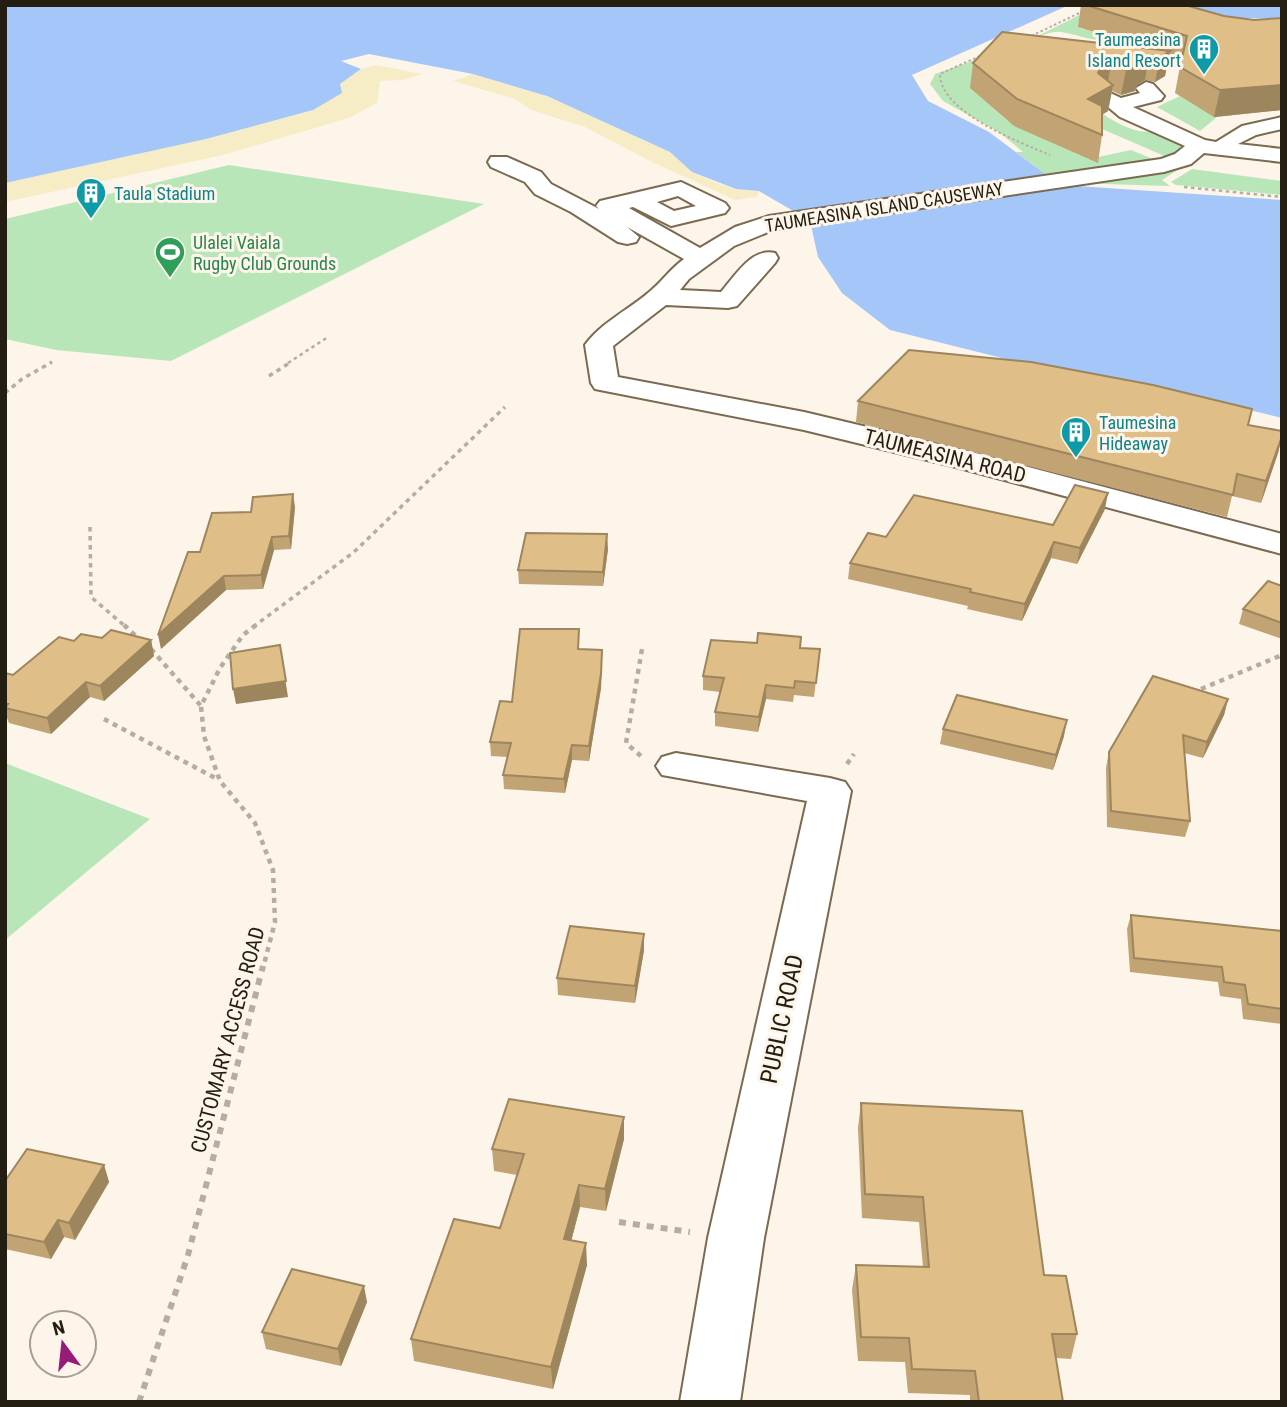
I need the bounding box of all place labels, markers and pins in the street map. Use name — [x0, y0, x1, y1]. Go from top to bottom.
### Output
place label: Taumeasina Island Resort — [1087, 29, 1181, 71]
building icon: Taumeasina Island Resort — [1187, 32, 1221, 76]
building icon: Taula Stadium — [74, 176, 108, 220]
place label: Taula Stadium — [114, 183, 215, 204]
place label: Ulalei Vaiala Rugby Club Grounds — [193, 232, 336, 274]
sports icon: Ulalei Vaiala Rugby Club Grounds — [153, 235, 187, 279]
place label: Taumesina Hideaway — [1099, 412, 1176, 454]
building icon: Taumesina Hideaway — [1059, 415, 1093, 459]

